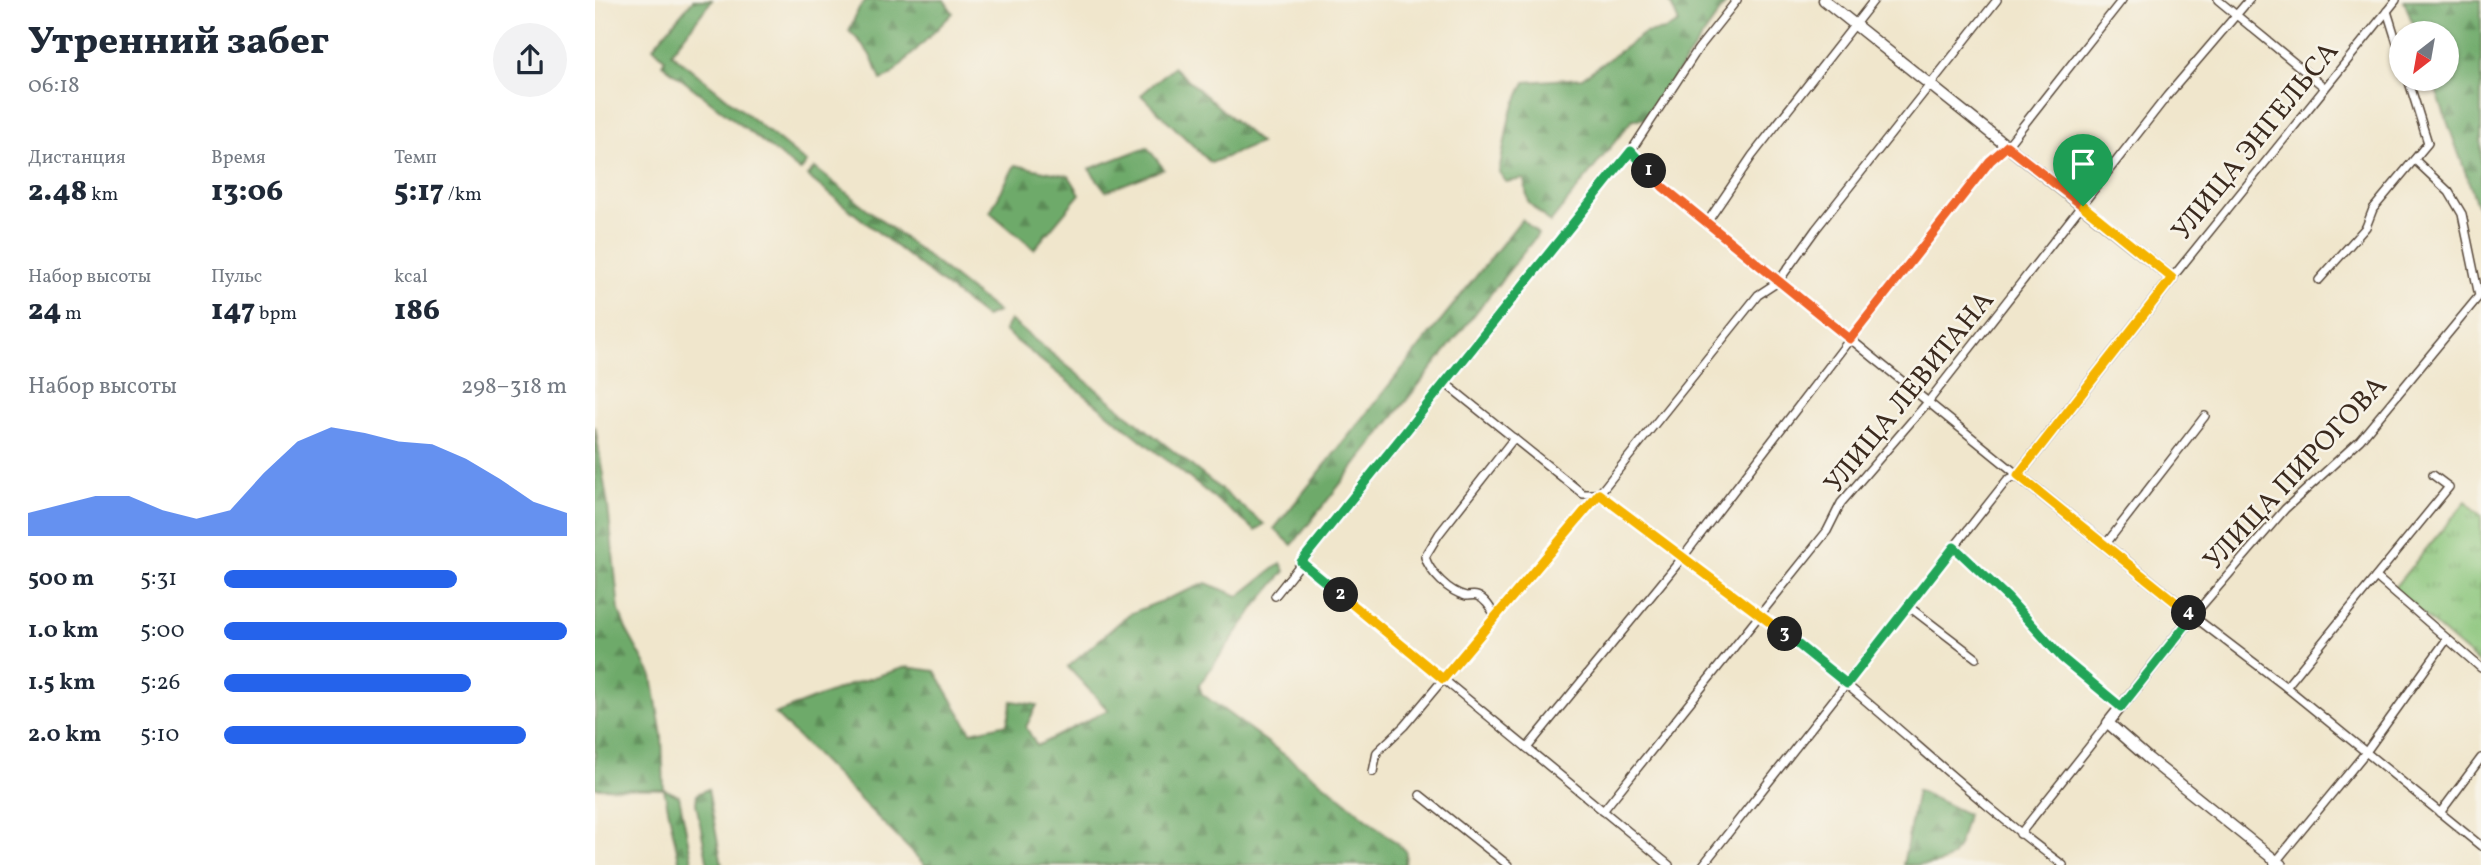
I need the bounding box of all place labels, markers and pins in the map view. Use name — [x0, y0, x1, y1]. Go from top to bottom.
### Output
pin — [2053, 134, 2113, 206]
pin: 1 — [1631, 154, 1667, 188]
pin: 2 — [1323, 578, 1359, 612]
pin: 4 — [2171, 596, 2207, 630]
pin: 3 — [1767, 616, 1803, 652]

